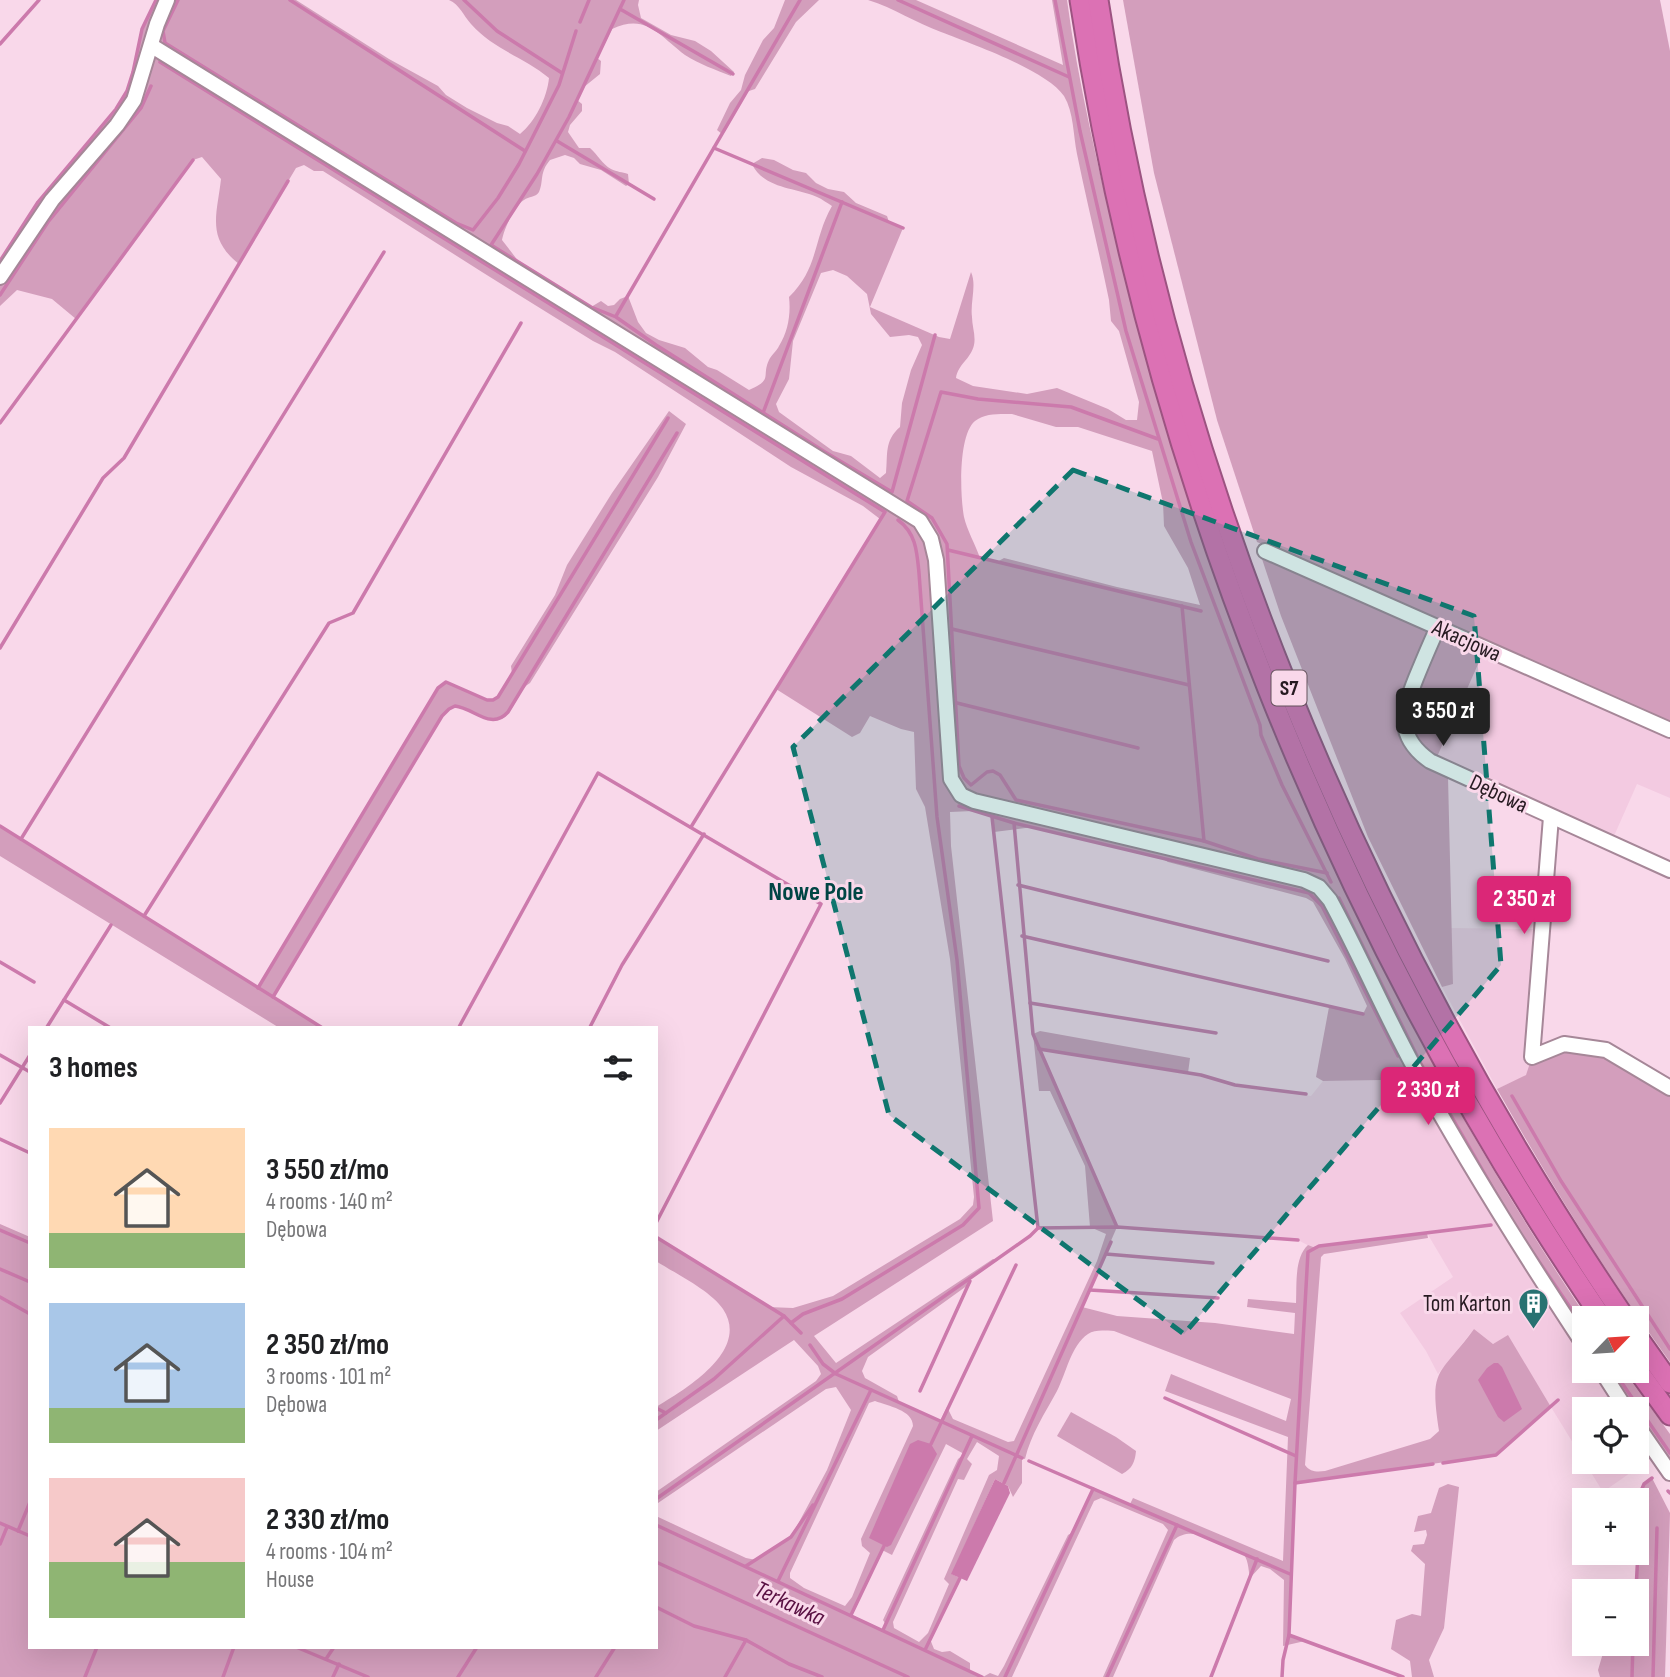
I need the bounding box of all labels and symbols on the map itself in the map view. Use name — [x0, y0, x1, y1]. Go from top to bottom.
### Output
street label: Akacjowa — [1427, 613, 1505, 668]
road number: S7 — [1272, 670, 1306, 706]
pin: 3 550 zł — [1371, 688, 1515, 748]
street label: Dębowa — [1465, 768, 1532, 819]
pin: 2 350 zł — [1452, 876, 1596, 936]
district label: Nowe Pole — [768, 877, 864, 908]
pin: 2 330 zł — [1356, 1068, 1500, 1127]
building icon: Tom Karton — [1517, 1286, 1551, 1330]
place label: Tom Karton — [1423, 1290, 1511, 1318]
north arrow — [1572, 1306, 1648, 1382]
water label: Terkawka — [750, 1575, 830, 1632]

